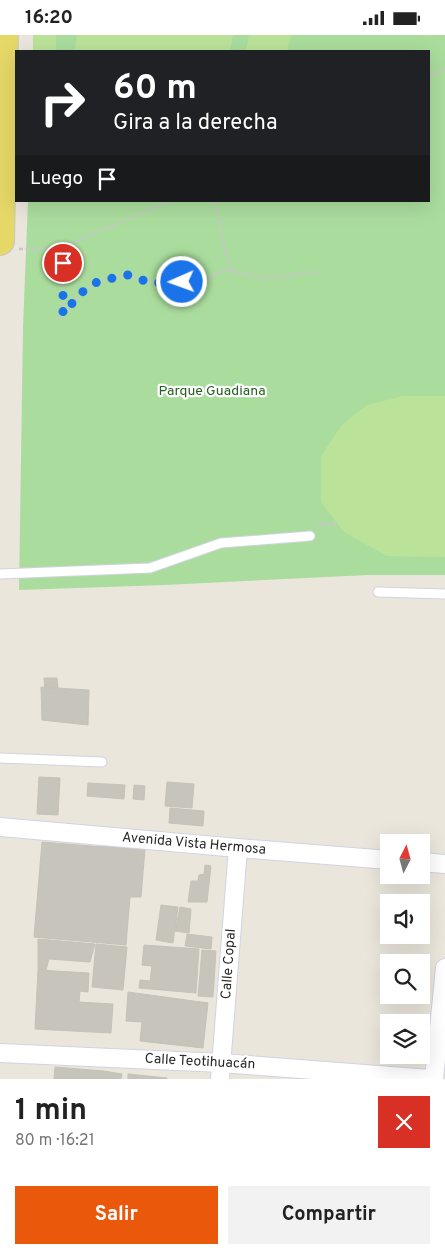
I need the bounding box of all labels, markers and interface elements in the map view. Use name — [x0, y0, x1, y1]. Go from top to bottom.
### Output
text: 16:20 — [25, 6, 73, 30]
text: 60 m — [113, 67, 197, 111]
icon: right — [30, 70, 95, 135]
text: Gira a la derecha — [113, 110, 278, 137]
icon: arrive — [93, 165, 121, 193]
text: Luego — [30, 167, 83, 191]
pin — [42, 242, 84, 284]
icon: arrive — [49, 249, 77, 277]
position arrow — [155, 255, 207, 307]
park label: Parque Guadiana — [158, 383, 266, 400]
street label: Avenida Vista Hermosa — [121, 829, 267, 859]
north arrow — [380, 834, 430, 884]
map controls — [380, 834, 430, 1064]
button: sound — [380, 894, 430, 944]
street label: Calle Copal — [218, 928, 240, 1000]
button: search — [380, 954, 430, 1004]
button: layers — [380, 1014, 430, 1064]
street label: Calle Teotihuacán — [144, 1051, 256, 1073]
text: 1 min — [15, 1093, 87, 1130]
button: close — [378, 1096, 430, 1148]
text: 80 m · 16:21 — [15, 1131, 95, 1151]
button: Salir — [15, 1186, 218, 1244]
button: Compartir — [228, 1186, 430, 1244]

